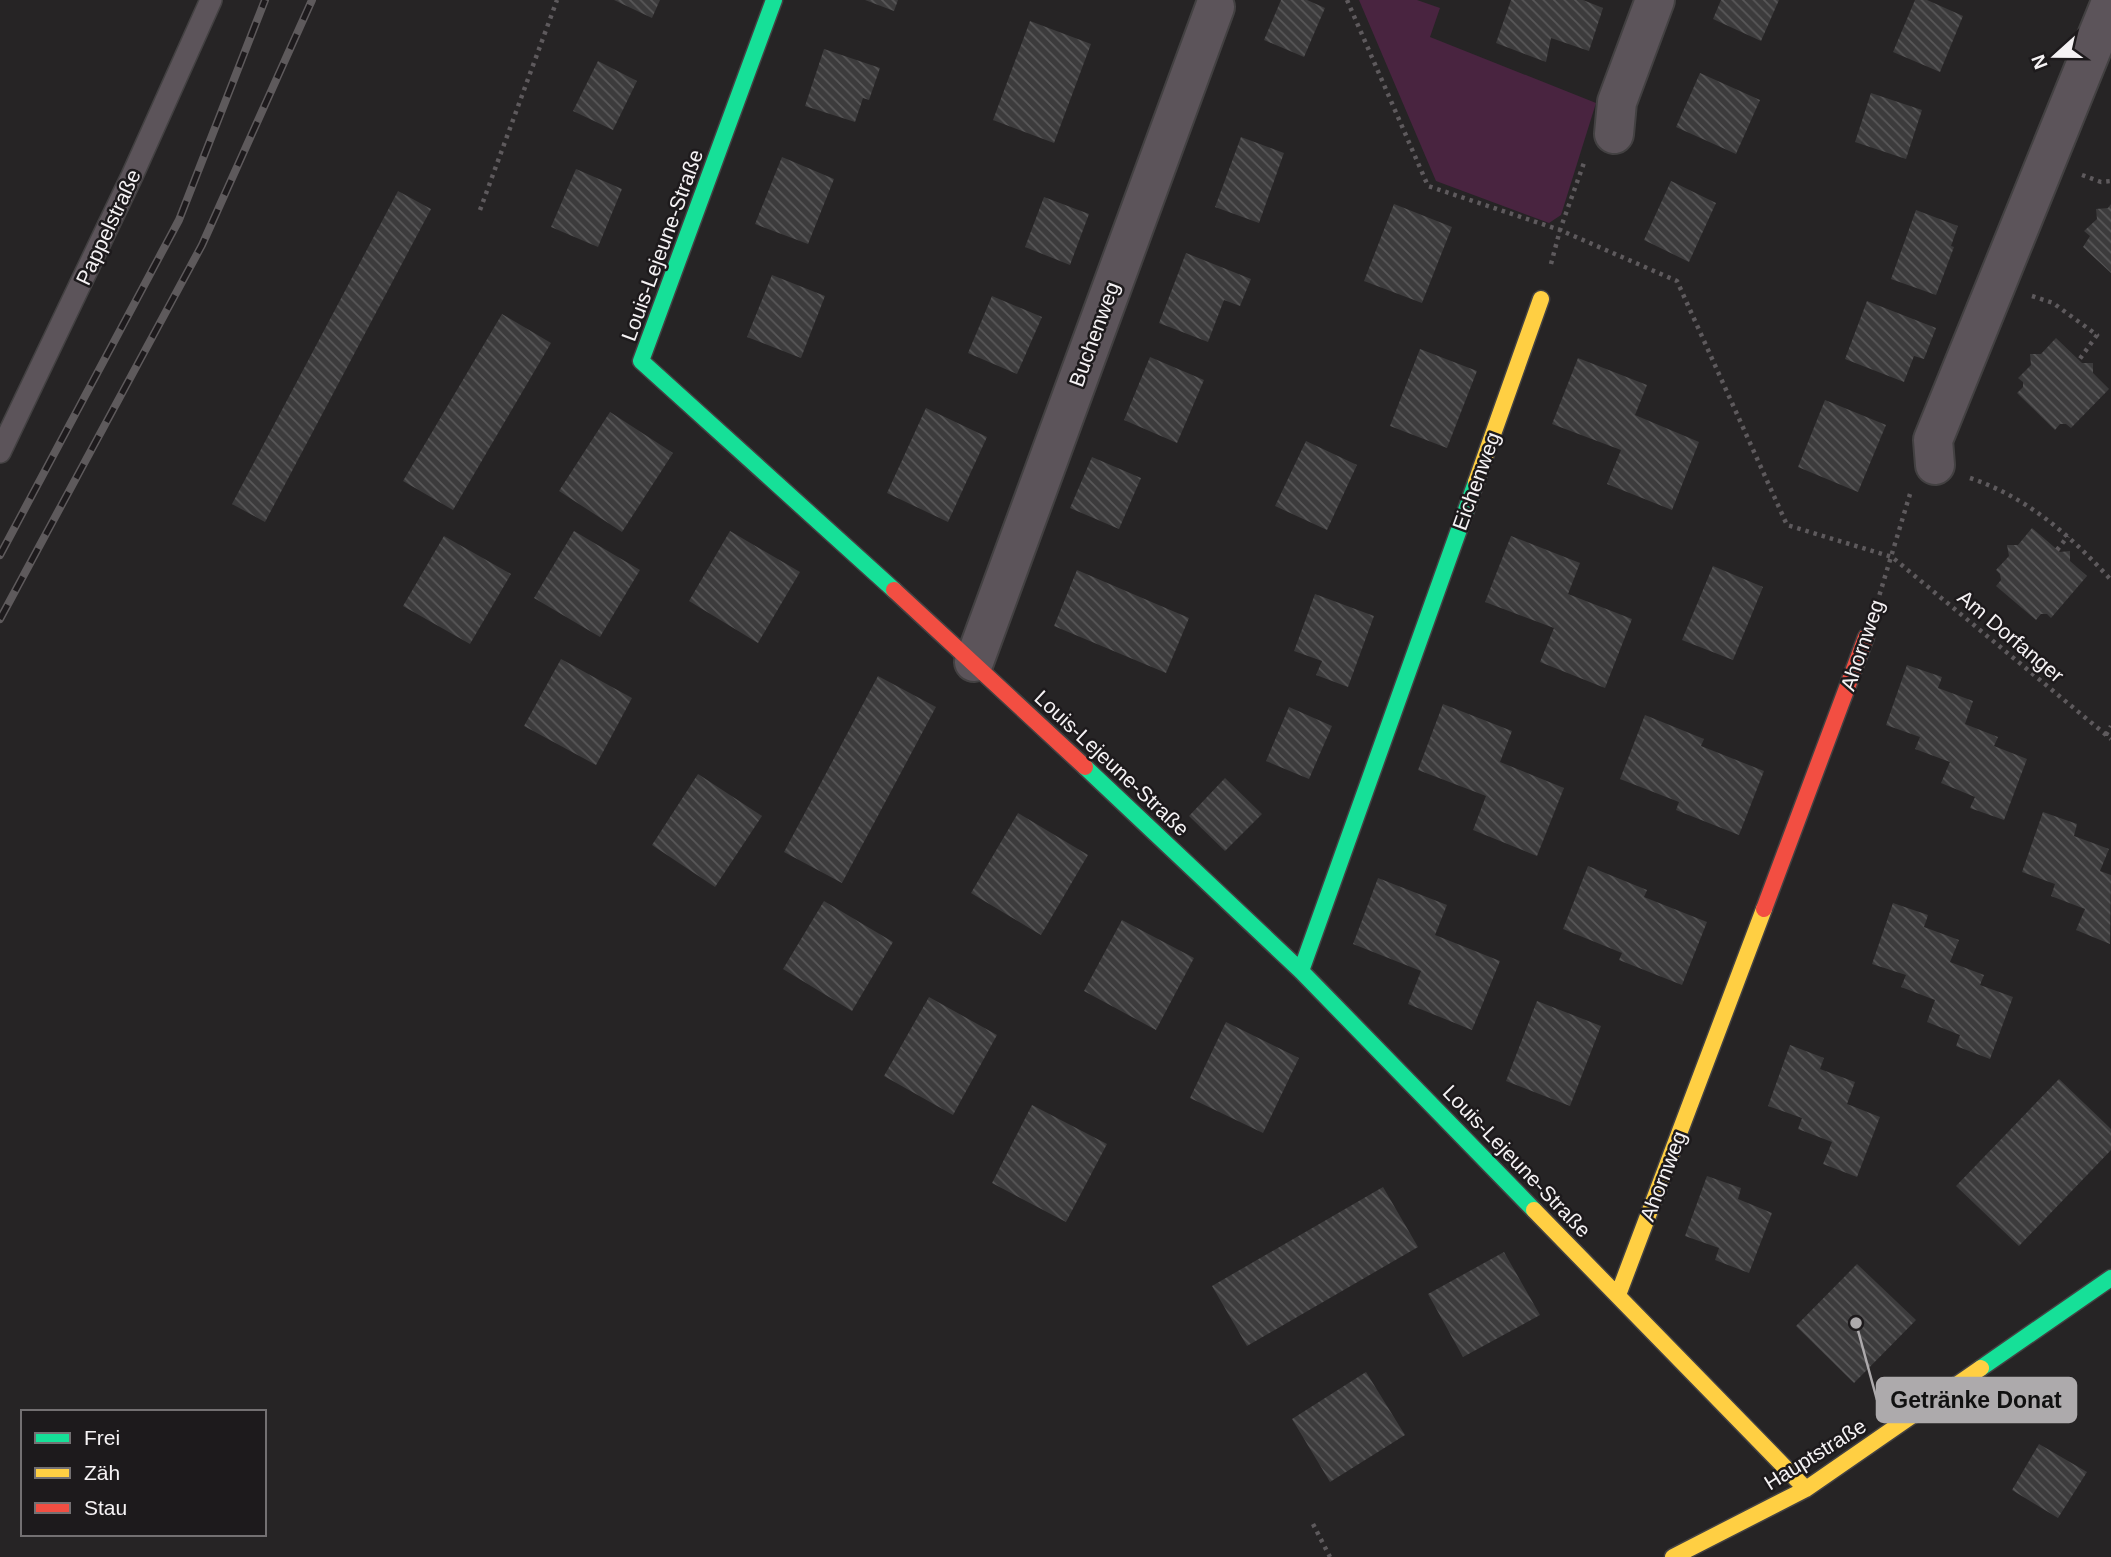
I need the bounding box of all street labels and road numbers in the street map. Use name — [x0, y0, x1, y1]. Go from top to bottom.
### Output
street label: Louis-Lejeune-Straße — [617, 146, 707, 344]
street label: Pappelstraße — [71, 166, 145, 288]
street label: Buchenweg — [1064, 279, 1124, 389]
street label: Eichenweg — [1448, 429, 1504, 533]
street label: Am Dorfanger — [1954, 585, 2068, 687]
street label: Ahornweg — [1836, 597, 1888, 693]
street label: Louis-Lejeune-Straße — [1030, 686, 1194, 840]
street label: Louis-Lejeune-Straße — [1439, 1080, 1595, 1242]
street label: Ahornweg — [1635, 1128, 1691, 1224]
street label: Hauptstraße — [1760, 1414, 1870, 1494]

